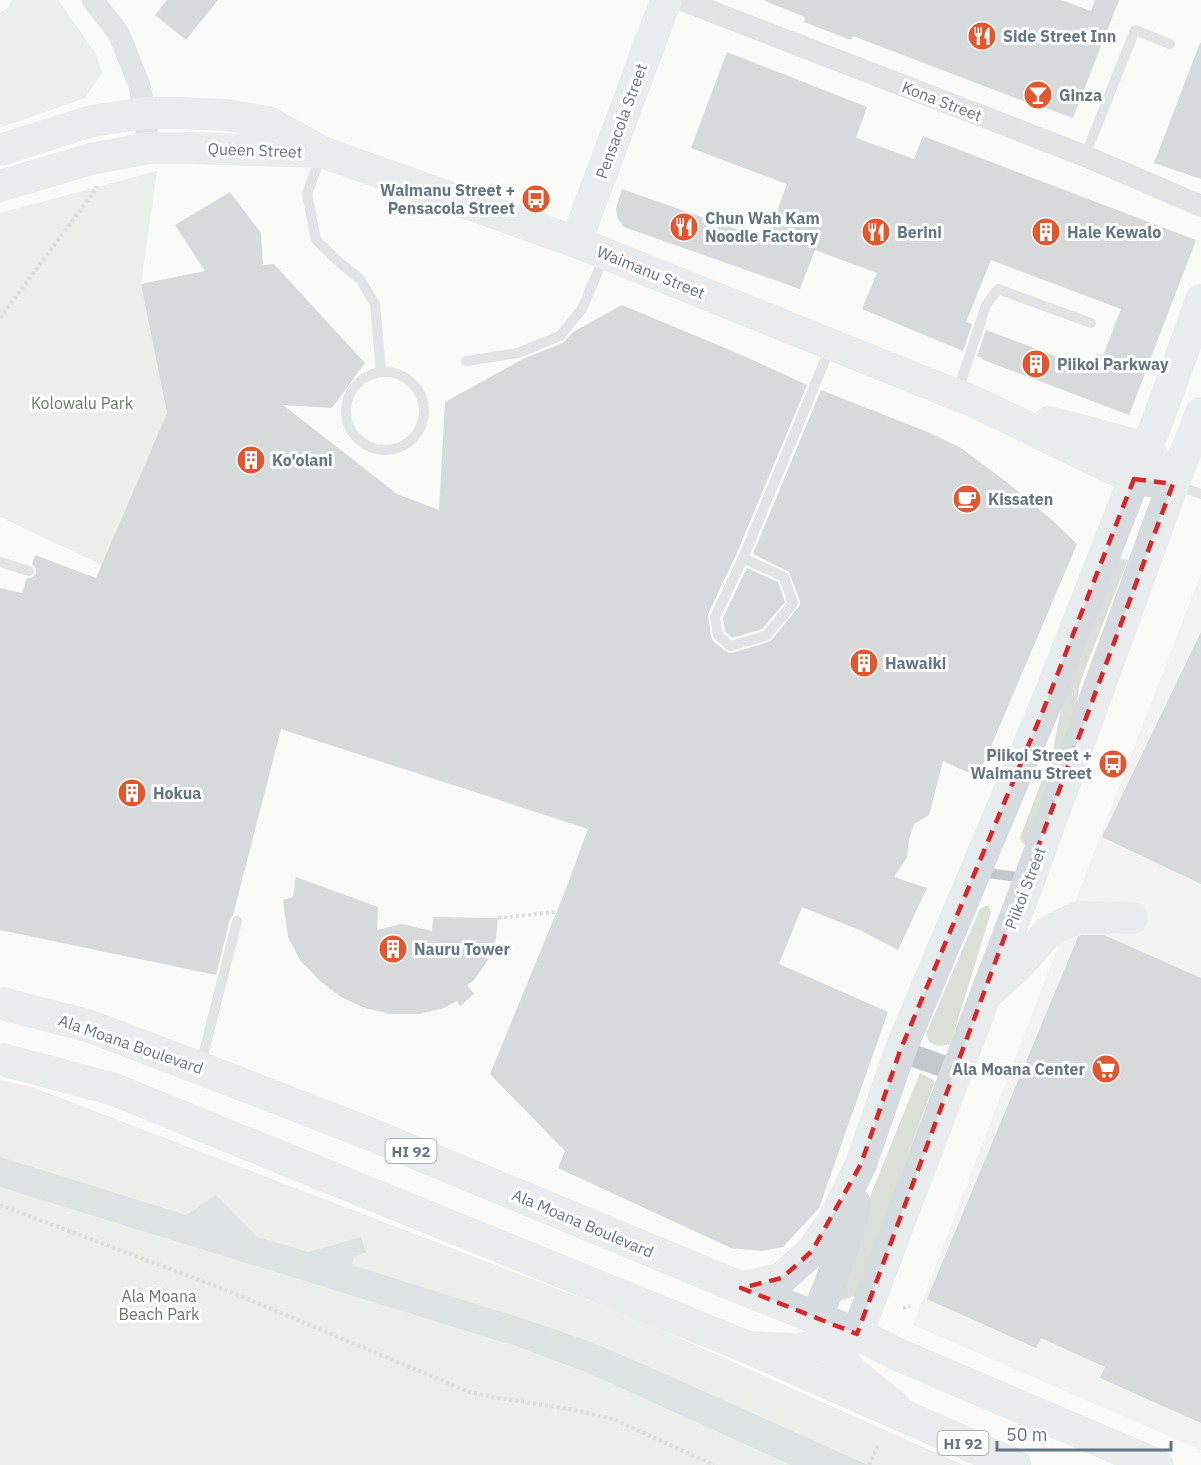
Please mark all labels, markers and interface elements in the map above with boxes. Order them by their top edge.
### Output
restaurant icon: Side Street Inn [966,20,998,52]
place label: Side Street Inn [1003,26,1116,46]
street label: Pensacola Street [591,61,651,181]
street label: Kona Street [899,77,985,125]
bar icon: Ginza [1022,79,1054,111]
place label: Ginza [1059,85,1102,105]
street label: Queen Street [207,138,303,162]
place label: Waimanu Street + Pensacola Street [380,180,515,218]
bus stop icon: Waimanu Street + Pensacola Street [520,183,552,215]
place label: Chun Wah Kam Noodle Factory [705,208,820,246]
restaurant icon: Chun Wah Kam Noodle Factory [668,211,700,243]
restaurant icon: Berini [860,216,892,248]
building icon: Hale Kewalo [1030,216,1062,248]
place label: Berini [897,222,942,242]
place label: Hale Kewalo [1067,222,1161,242]
street label: Waimanu Street [594,241,708,303]
building icon: Piikoi Parkway [1020,348,1052,380]
place label: Piikoi Parkway [1057,354,1169,374]
park label: Kolowalu Park [31,393,134,413]
building icon: Ko'olani [235,444,267,476]
place label: Ko'olani [272,450,333,470]
cafe icon: Kissaten [951,483,983,515]
place label: Kissaten [988,489,1053,509]
building icon: Hawaiki [848,647,880,679]
place label: Hawaiki [885,653,946,673]
place label: Piikoi Street + Waimanu Street [970,745,1092,783]
bus stop icon: Piikoi Street + Waimanu Street [1097,748,1129,780]
building icon: Hokua [116,777,148,809]
place label: Hokua [153,783,201,803]
street label: Piikoi Street [1000,844,1050,932]
building icon: Nauru Tower [377,933,409,965]
place label: Nauru Tower [414,939,510,959]
street label: Ala Moana Boulevard [56,1010,206,1078]
supermarket icon: Ala Moana Center [1090,1053,1122,1085]
place label: Ala Moana Center [952,1059,1086,1079]
road number: HI 92 [386,1139,436,1163]
street label: Ala Moana Boulevard [509,1184,657,1262]
park label: Ala Moana Beach Park [118,1286,200,1324]
scale bar [997,1414,1171,1452]
text: 50 m [1006,1423,1048,1446]
road number: HI 92 [938,1431,988,1455]

